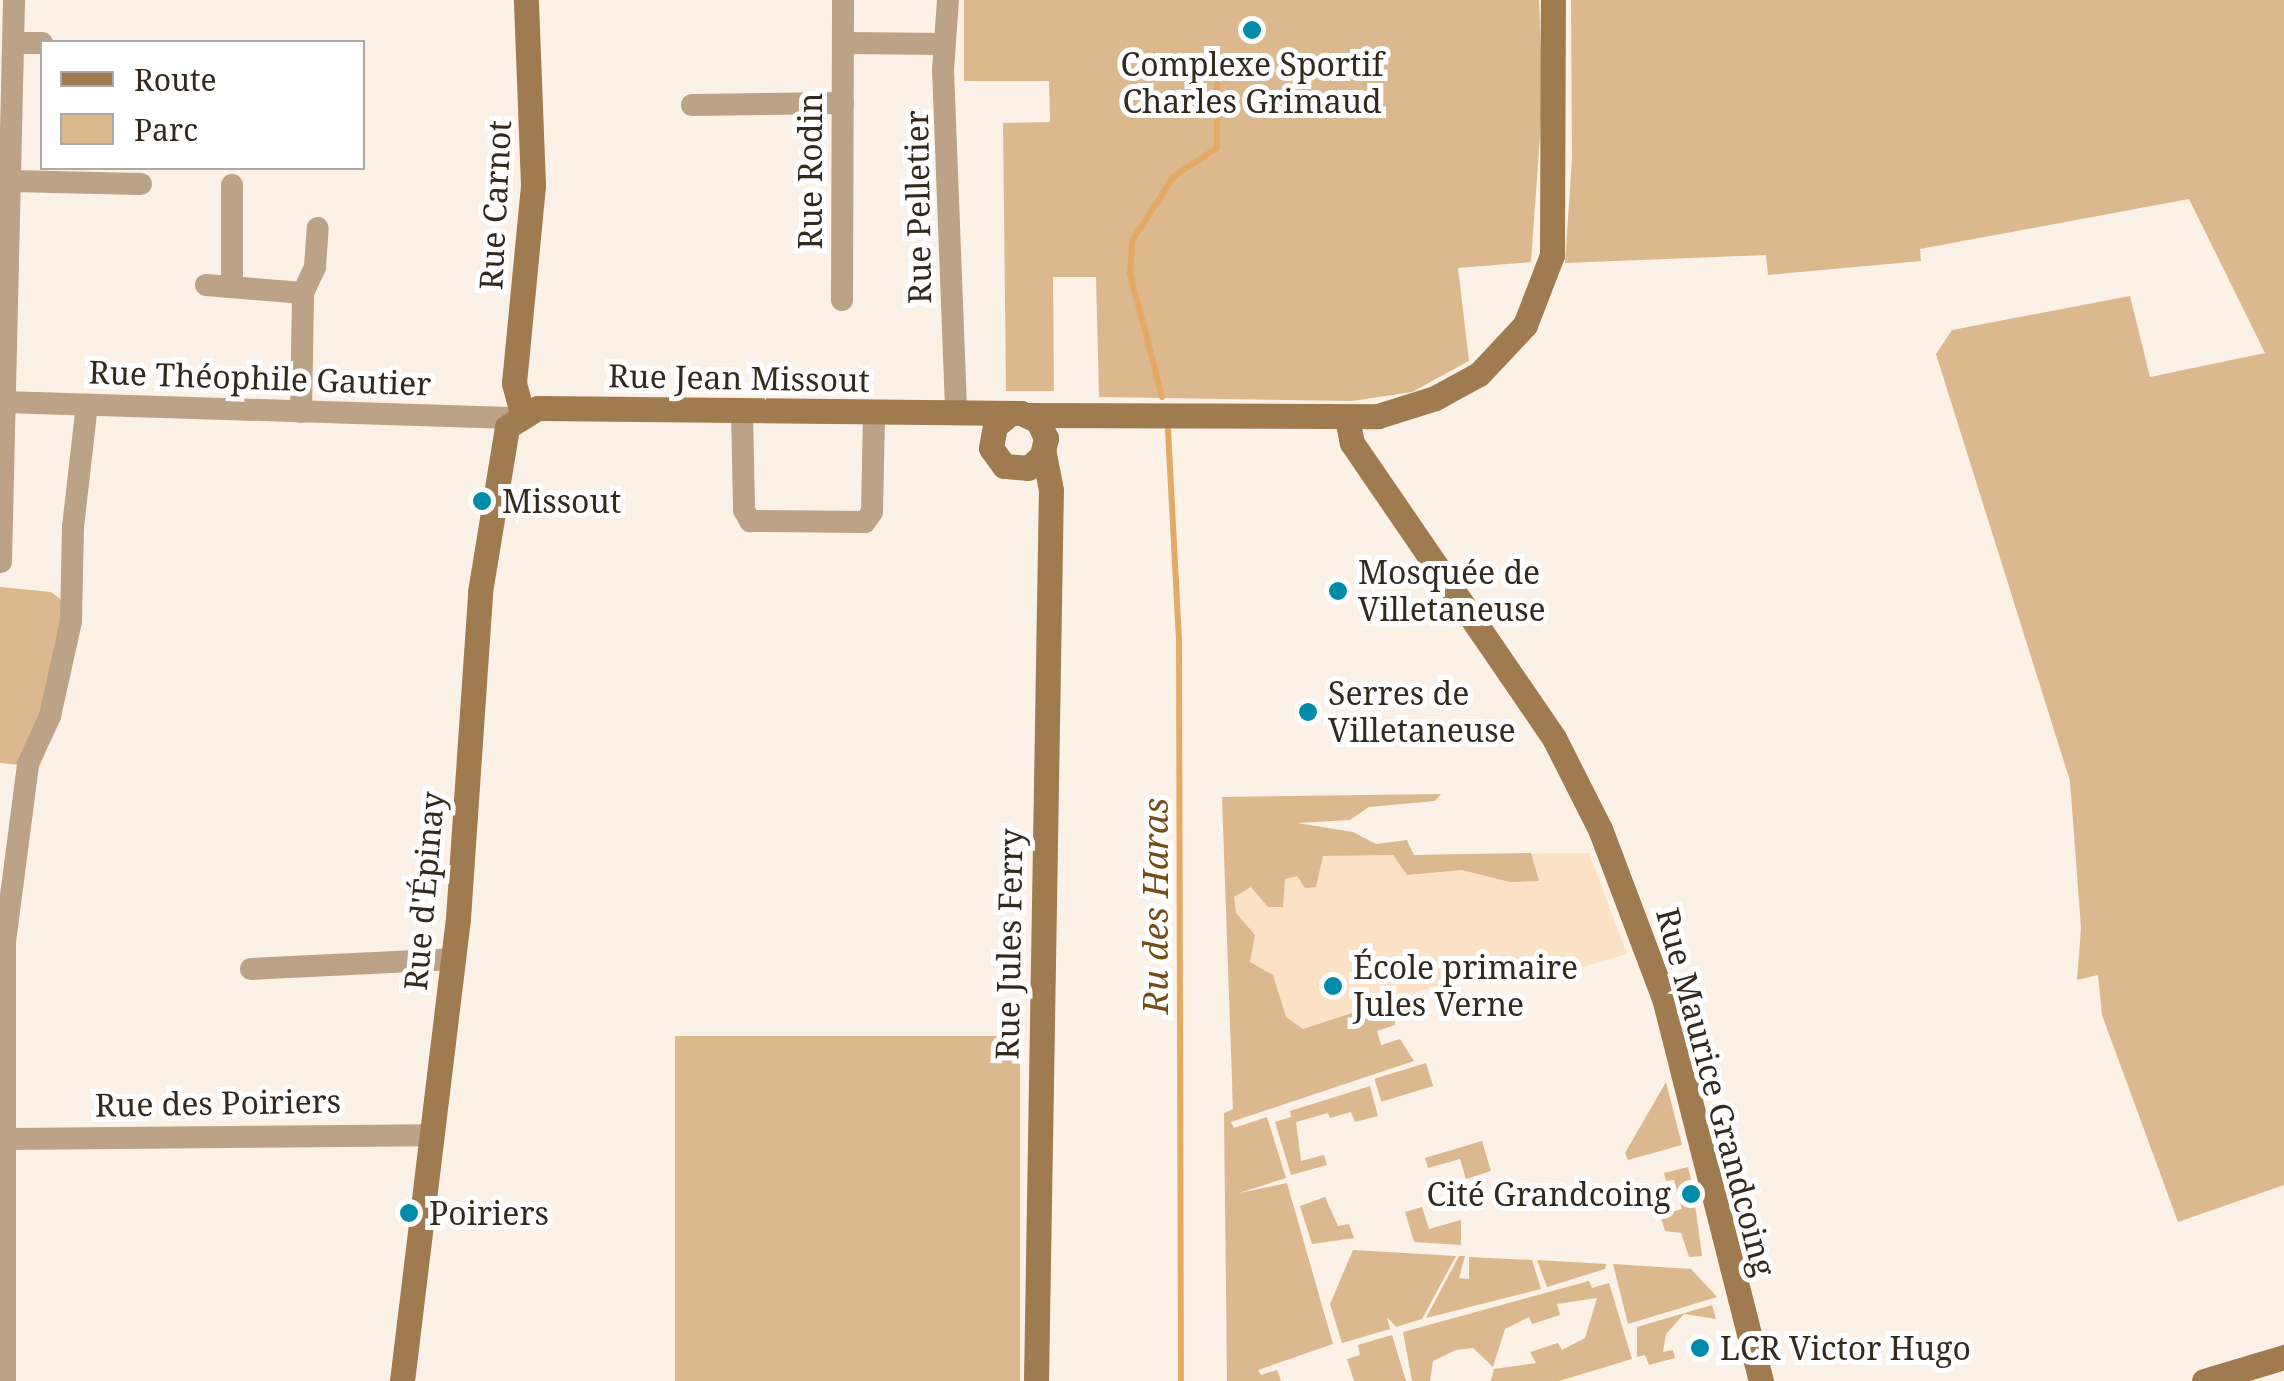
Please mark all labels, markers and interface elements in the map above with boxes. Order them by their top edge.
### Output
marker: Complexe Sportif Charles Grimaud [1241,19,1263,41]
legend [40,40,365,170]
place label: Complexe Sportif Charles Grimaud [1121,46,1383,121]
text: Route [134,59,217,100]
street label: Rue Rodin [791,93,829,249]
text: Parc [134,109,198,150]
street label: Rue Pelletier [897,110,939,304]
street label: Rue Carnot [471,119,519,291]
street label: Rue Théophile Gautier [88,353,432,403]
street label: Rue Jean Missout [608,357,870,399]
place label: Missout [502,482,621,520]
marker: Missout [471,490,493,512]
place label: Mosquée de Villetaneuse [1358,554,1546,629]
marker: Mosquée de Villetaneuse [1327,580,1349,602]
place label: Serres de Villetaneuse [1328,675,1516,750]
marker: Serres de Villetaneuse [1297,701,1319,723]
street label: Rue d'Épinay [396,790,452,992]
water label: Ru des Haras [1134,798,1176,1014]
street label: Rue Jules Ferry [988,828,1030,1060]
street label: Rue Maurice Grandcoing [1648,904,1784,1280]
place label: École primaire Jules Verne [1353,949,1578,1024]
marker: École primaire Jules Verne [1322,975,1344,997]
street label: Rue des Poiriers [95,1082,341,1124]
place label: Cité Grandcoing [1427,1175,1671,1213]
marker: Cité Grandcoing [1680,1183,1702,1205]
place label: Poiriers [429,1194,549,1232]
marker: Poiriers [398,1202,420,1224]
place label: LCR Victor Hugo [1720,1329,1971,1367]
marker: LCR Victor Hugo [1689,1337,1711,1359]

